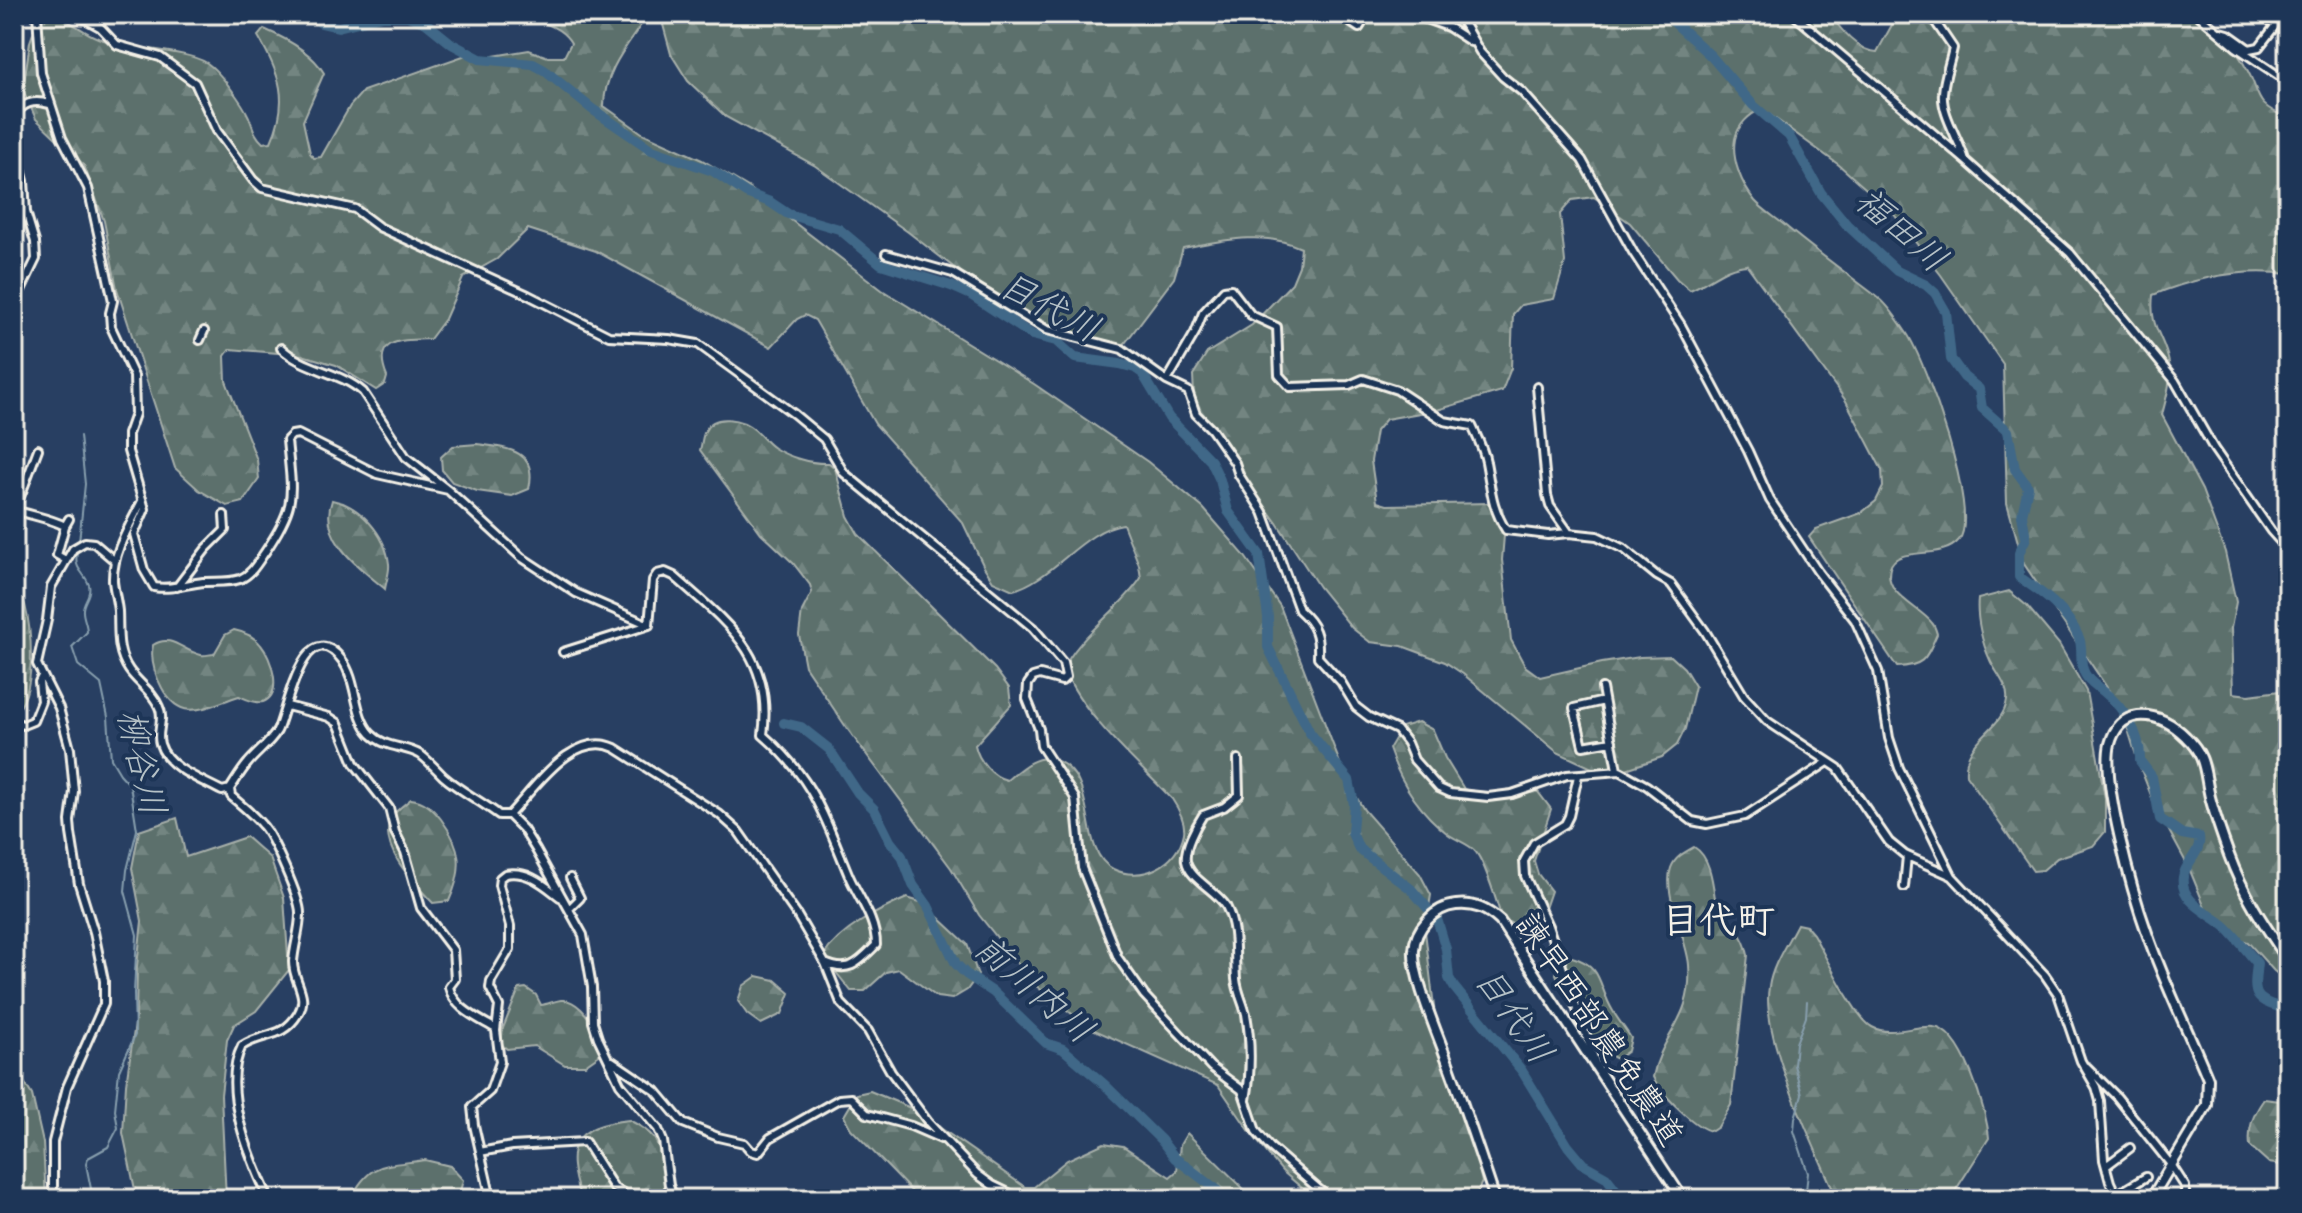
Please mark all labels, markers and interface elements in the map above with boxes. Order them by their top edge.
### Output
water label: 福田川 [1841,177,1957,288]
water label: 目代川 [988,261,1108,359]
water label: 柳谷川 [101,704,177,822]
district label: 目代町 [1661,896,1775,952]
street label: 諫早西部農免農道 [1500,905,1693,1158]
water label: 前川内川 [960,924,1104,1059]
water label: 目代川 [1459,958,1564,1077]

